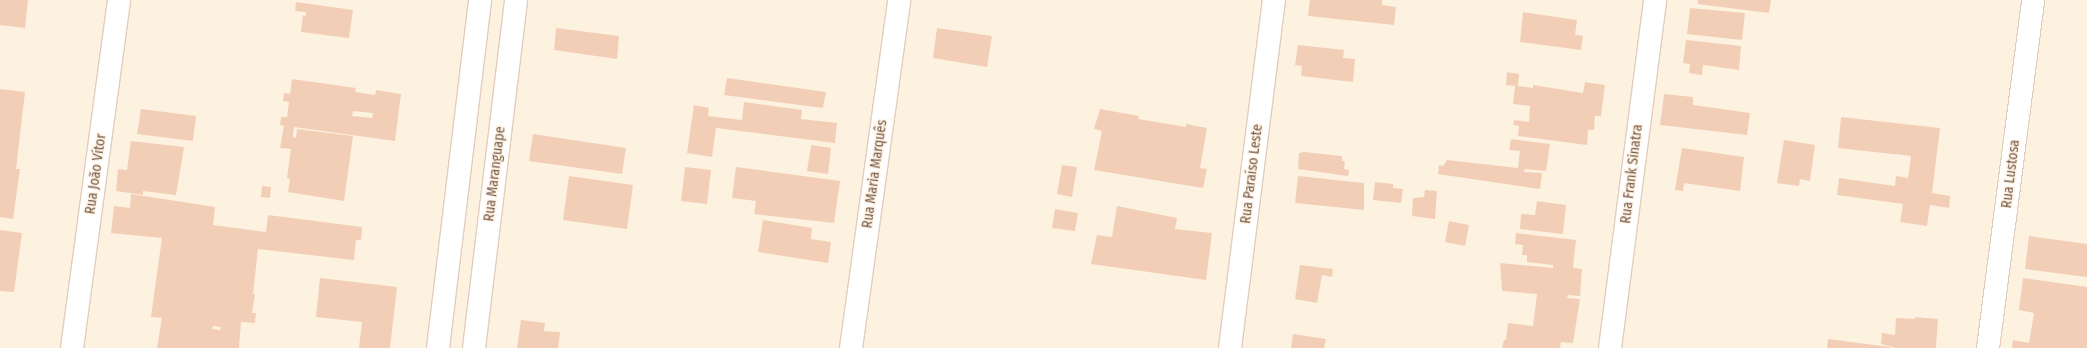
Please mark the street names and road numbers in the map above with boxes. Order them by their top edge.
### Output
street label: Rua Maria Marquês [859,119,891,229]
street label: Rua Paraíso Leste [1238,123,1266,225]
street label: Rua Frank Sinatra [1618,123,1646,225]
street label: Rua Maranguape [481,126,509,222]
street label: Rua João Vítor [82,133,110,215]
street label: Rua Lustosa [1998,139,2024,209]

